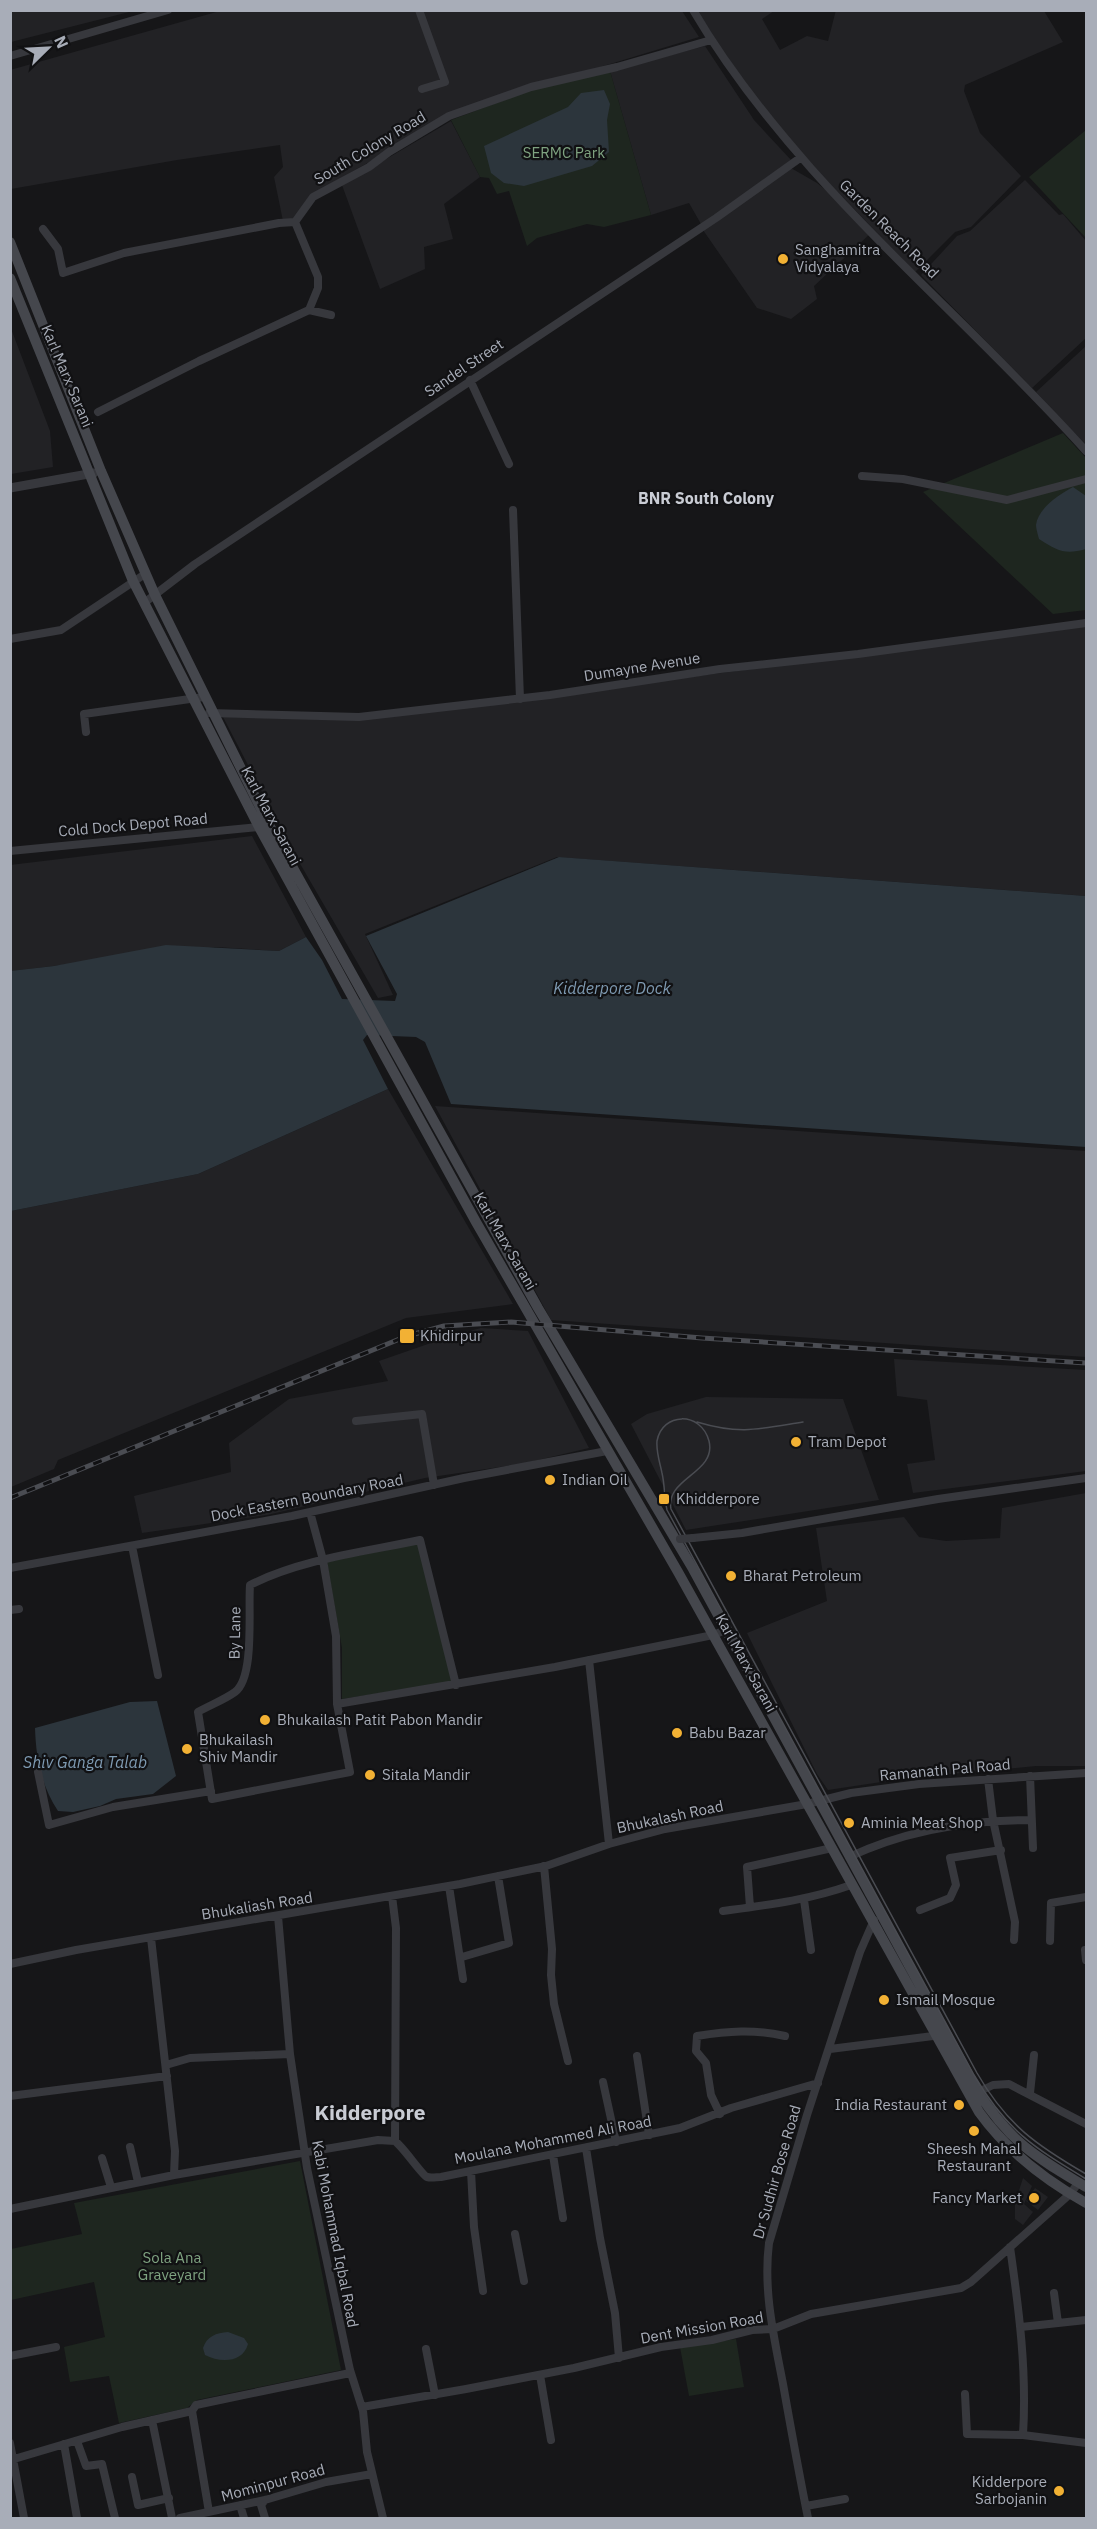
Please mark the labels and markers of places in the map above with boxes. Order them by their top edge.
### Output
place label: Sanghamitra Vidyalaya [795,240,880,276]
marker: Sanghamitra Vidyalaya [776,252,790,266]
place label: Khidirpur [420,1326,483,1345]
marker: Khidirpur [398,1327,416,1345]
place label: Tram Depot [808,1432,887,1451]
marker: Tram Depot [789,1435,803,1449]
place label: Indian Oil [562,1470,628,1489]
marker: Indian Oil [543,1473,557,1487]
place label: Khidderpore [676,1489,760,1508]
marker: Khidderpore [657,1492,671,1506]
place label: Bharat Petroleum [743,1566,862,1585]
marker: Bharat Petroleum [724,1569,738,1583]
place label: Bhukailash Patit Pabon Mandir [277,1710,483,1729]
marker: Bhukailash Patit Pabon Mandir [258,1713,272,1727]
place label: Babu Bazar [689,1723,766,1742]
marker: Babu Bazar [670,1726,684,1740]
place label: Bhukailash Shiv Mandir [199,1730,278,1766]
marker: Bhukailash Shiv Mandir [180,1742,194,1756]
place label: Sitala Mandir [382,1765,471,1784]
marker: Sitala Mandir [363,1768,377,1782]
place label: Aminia Meat Shop [861,1813,983,1832]
marker: Aminia Meat Shop [842,1816,856,1830]
place label: Ismail Mosque [896,1990,995,2009]
marker: Ismail Mosque [877,1993,891,2007]
place label: India Restaurant [835,2095,947,2114]
marker: India Restaurant [952,2098,966,2112]
marker: Sheesh Mahal Restaurant [967,2124,981,2138]
place label: Sheesh Mahal Restaurant [927,2139,1021,2175]
place label: Fancy Market [932,2188,1022,2207]
marker: Fancy Market [1027,2191,1041,2205]
place label: Kidderpore Sarbojanin [972,2472,1047,2508]
marker: Kidderpore Sarbojanin [1052,2484,1066,2498]

